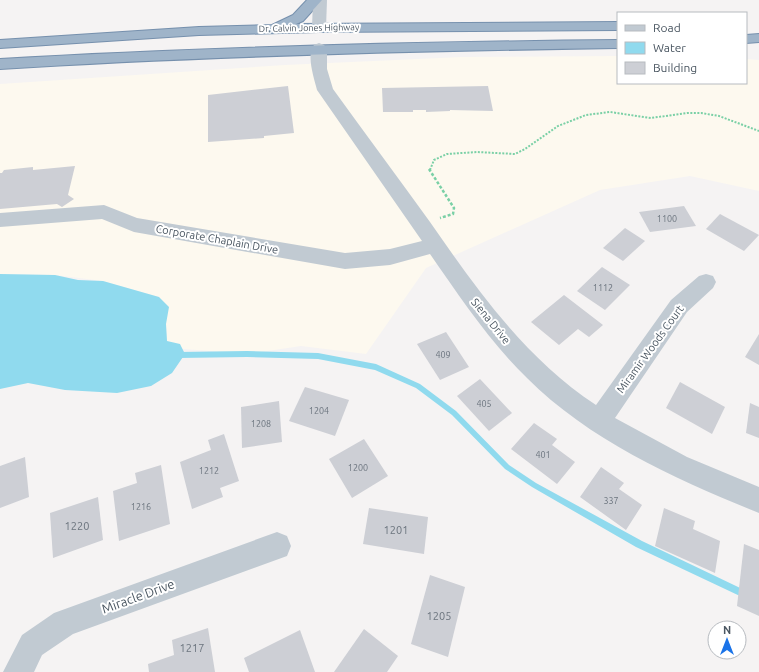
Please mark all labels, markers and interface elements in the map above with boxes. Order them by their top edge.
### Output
legend [617,12,747,84]
text: Road [653,21,681,34]
street label: Dr. Calvin Jones Highway [259,22,360,34]
text: Water [653,41,686,54]
text: Building [653,61,697,74]
house number: 1100 [657,214,677,224]
street label: Corporate Chaplain Drive [155,222,279,256]
house number: 1112 [593,283,613,293]
street label: Siena Drive [469,296,513,346]
street label: Miramir Woods Court [614,302,686,395]
house number: 409 [435,350,451,360]
house number: 405 [476,399,492,409]
house number: 1204 [309,406,329,416]
house number: 1208 [251,419,271,429]
house number: 401 [535,450,551,460]
house number: 1200 [348,463,368,473]
house number: 1212 [199,466,219,476]
house number: 337 [603,496,619,506]
house number: 1216 [131,502,151,512]
house number: 1220 [65,520,89,532]
house number: 1201 [384,524,408,536]
street label: Miracle Drive [100,576,176,616]
house number: 1205 [427,610,451,622]
north arrow [707,620,747,660]
text: N [723,624,731,636]
house number: 1217 [180,642,204,654]

